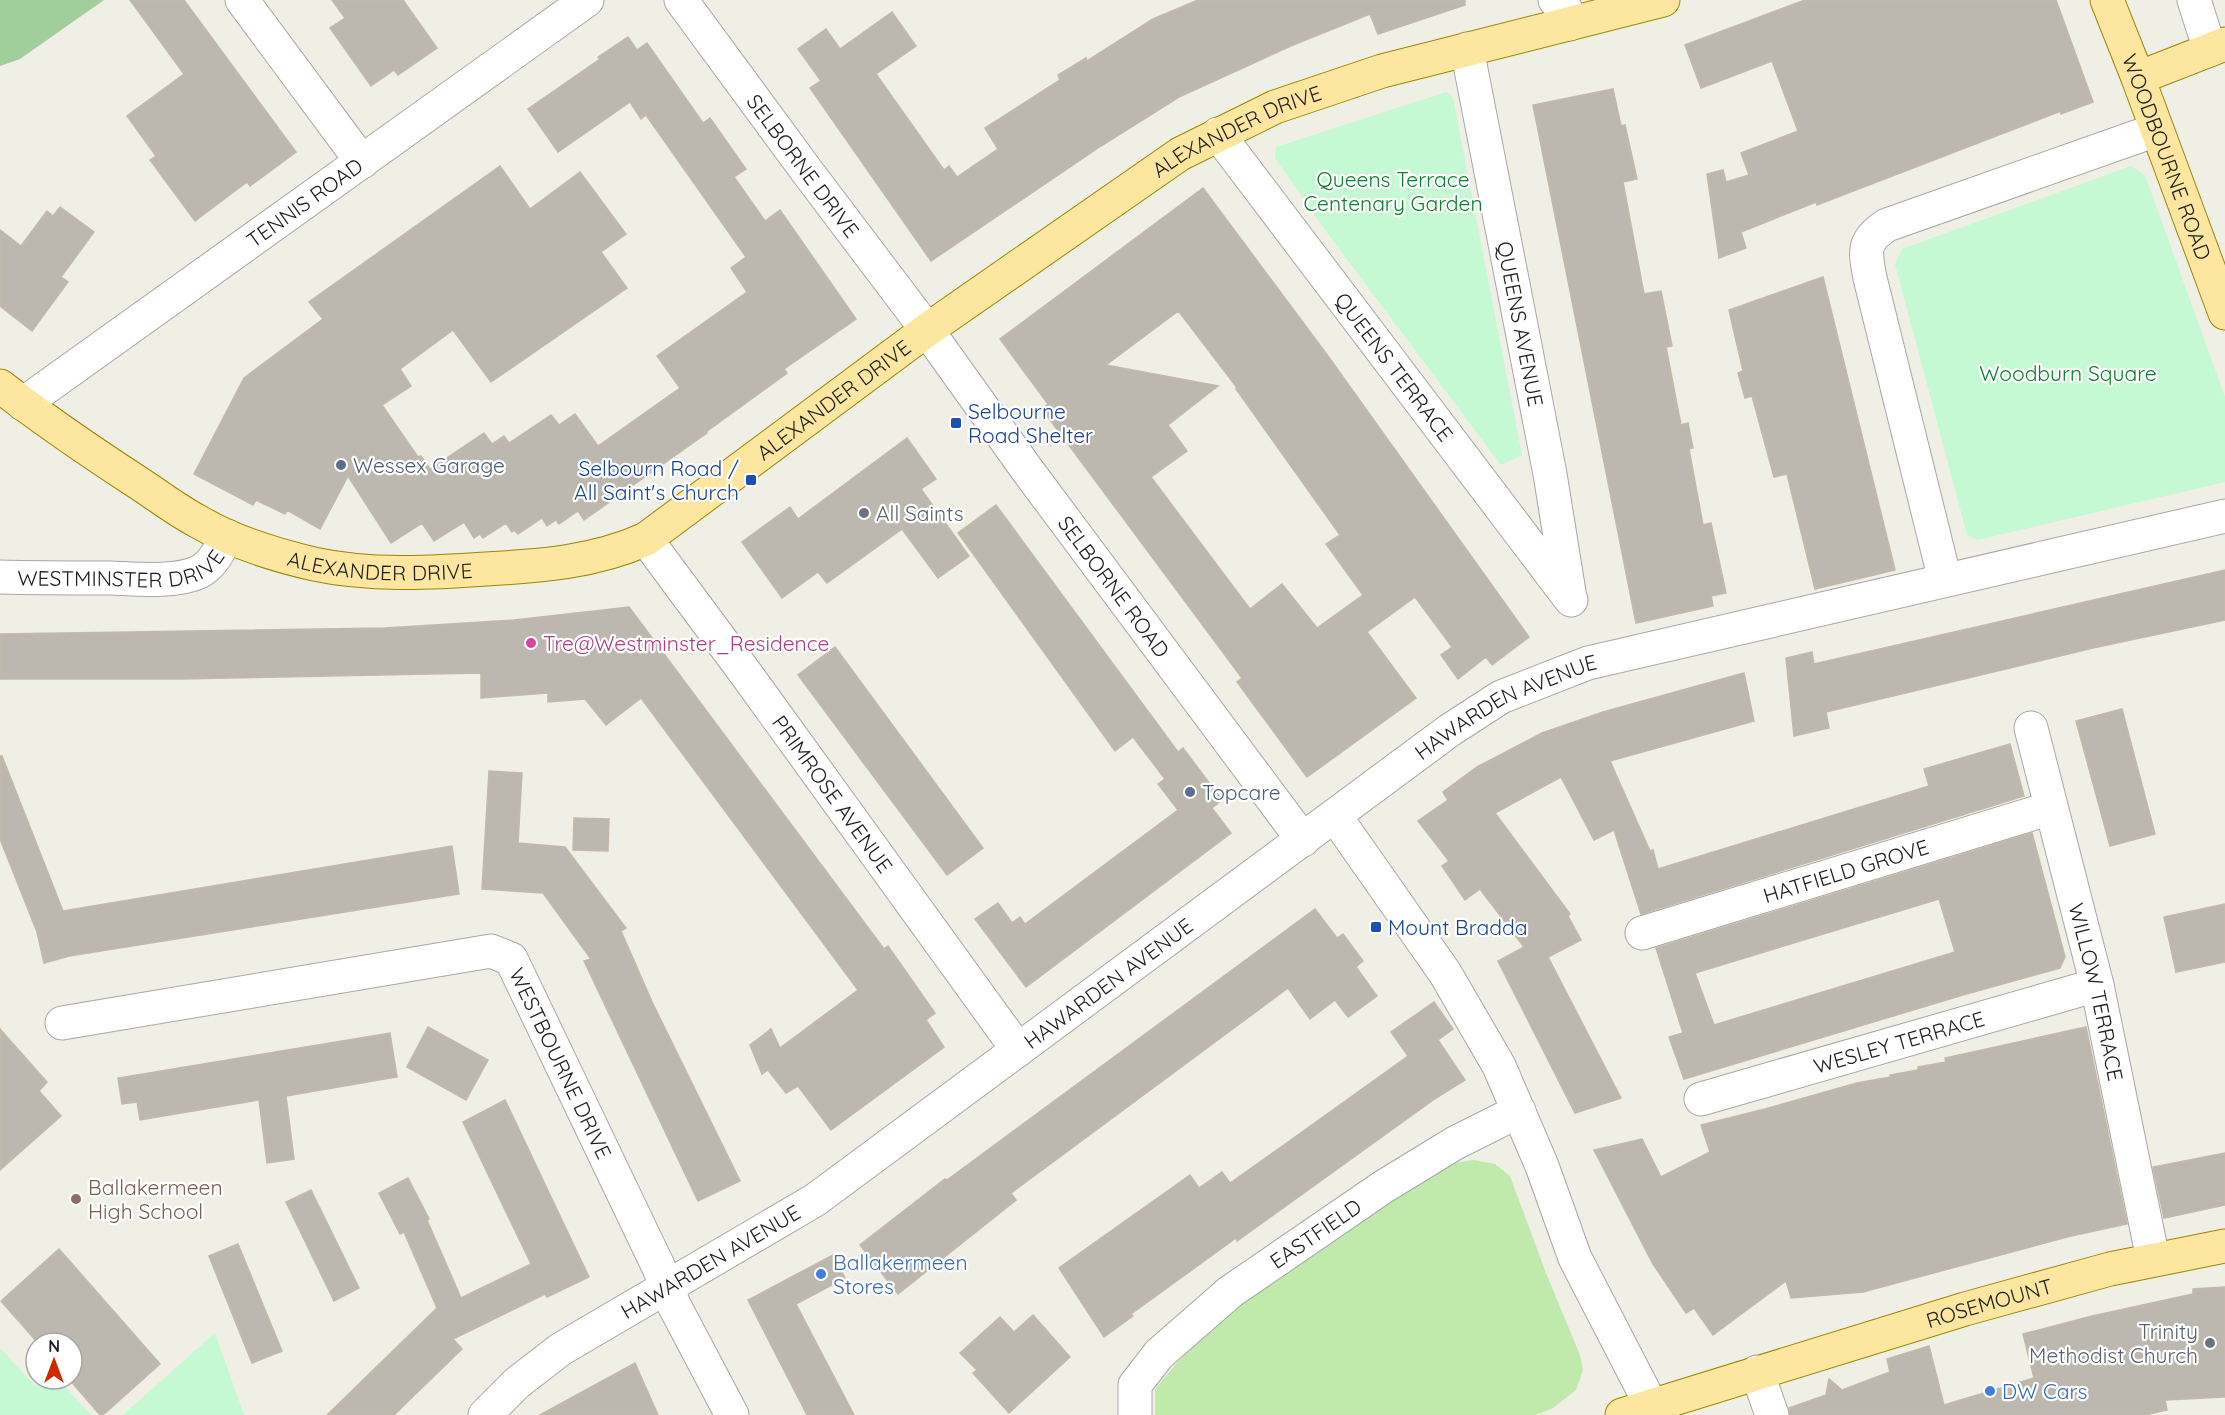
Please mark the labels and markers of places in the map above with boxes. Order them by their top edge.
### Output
place label: Selbourne Road Shelter [968,398,1093,448]
marker: Selbourne Road Shelter [949,416,963,430]
place label: Wessex Garage [353,452,505,478]
place label: Selbourn Road / All Saint's Church [574,455,739,505]
marker: Wessex Garage [334,458,348,472]
marker: Selbourn Road / All Saint's Church [744,473,758,487]
place label: All Saints [876,500,964,526]
marker: All Saints [857,506,871,520]
place label: Tre@Westminster_Residence [543,630,829,656]
marker: Tre@Westminster_Residence [524,636,538,650]
place label: Topcare [1202,779,1281,805]
marker: Topcare [1183,785,1197,799]
place label: Mount Bradda [1388,914,1527,940]
marker: Mount Bradda [1369,920,1383,934]
place label: Ballakermeen High School [88,1174,223,1224]
marker: Ballakermeen High School [69,1192,83,1206]
place label: Ballakermeen Stores [833,1249,968,1299]
marker: Ballakermeen Stores [814,1267,828,1281]
place label: Trinity Methodist Church [2029,1318,2198,1368]
marker: Trinity Methodist Church [2203,1336,2217,1350]
place label: DW Cars [2002,1378,2087,1404]
marker: DW Cars [1983,1384,1997,1398]

